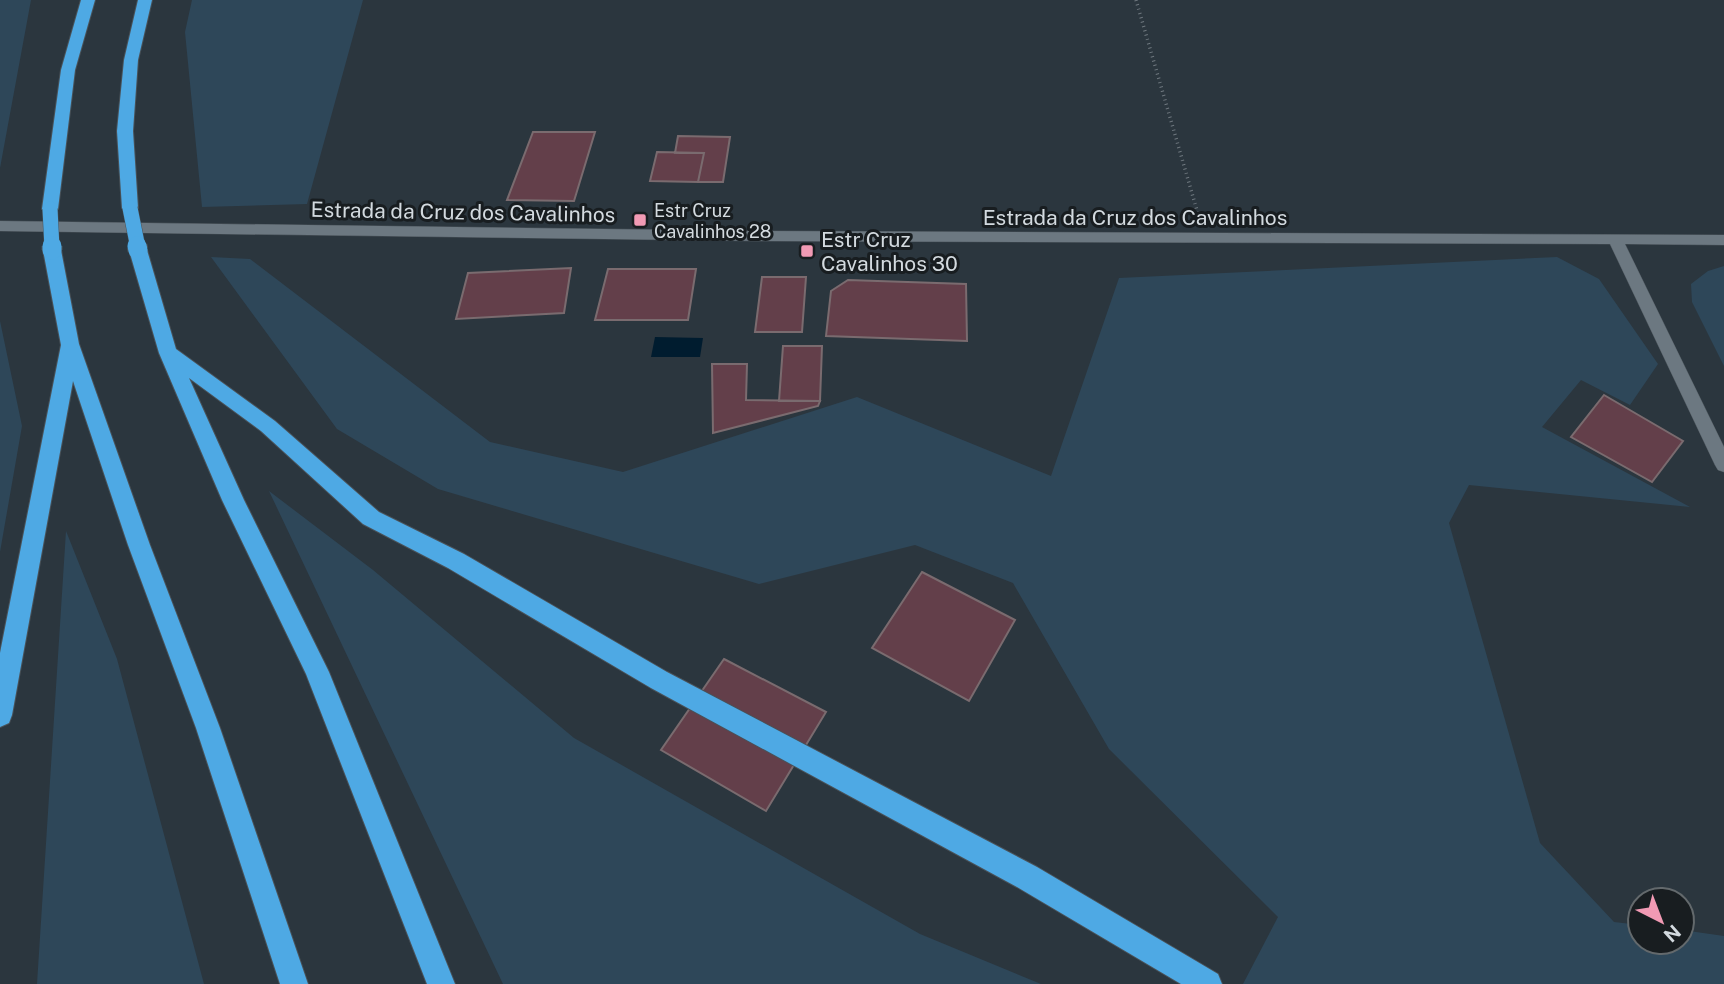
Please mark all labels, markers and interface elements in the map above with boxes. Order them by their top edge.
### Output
street label: Estrada da Cruz dos Cavalinhos [311,197,615,227]
place label: Estr Cruz Cavalinhos 28 [654,200,771,242]
street label: Estrada da Cruz dos Cavalinhos [983,205,1287,230]
marker: Estr Cruz Cavalinhos 28 [632,212,648,228]
place label: Estr Cruz Cavalinhos 30 [821,227,958,276]
marker: Estr Cruz Cavalinhos 30 [799,243,815,259]
north arrow [1626,886,1696,956]
text: N [1659,920,1685,947]

